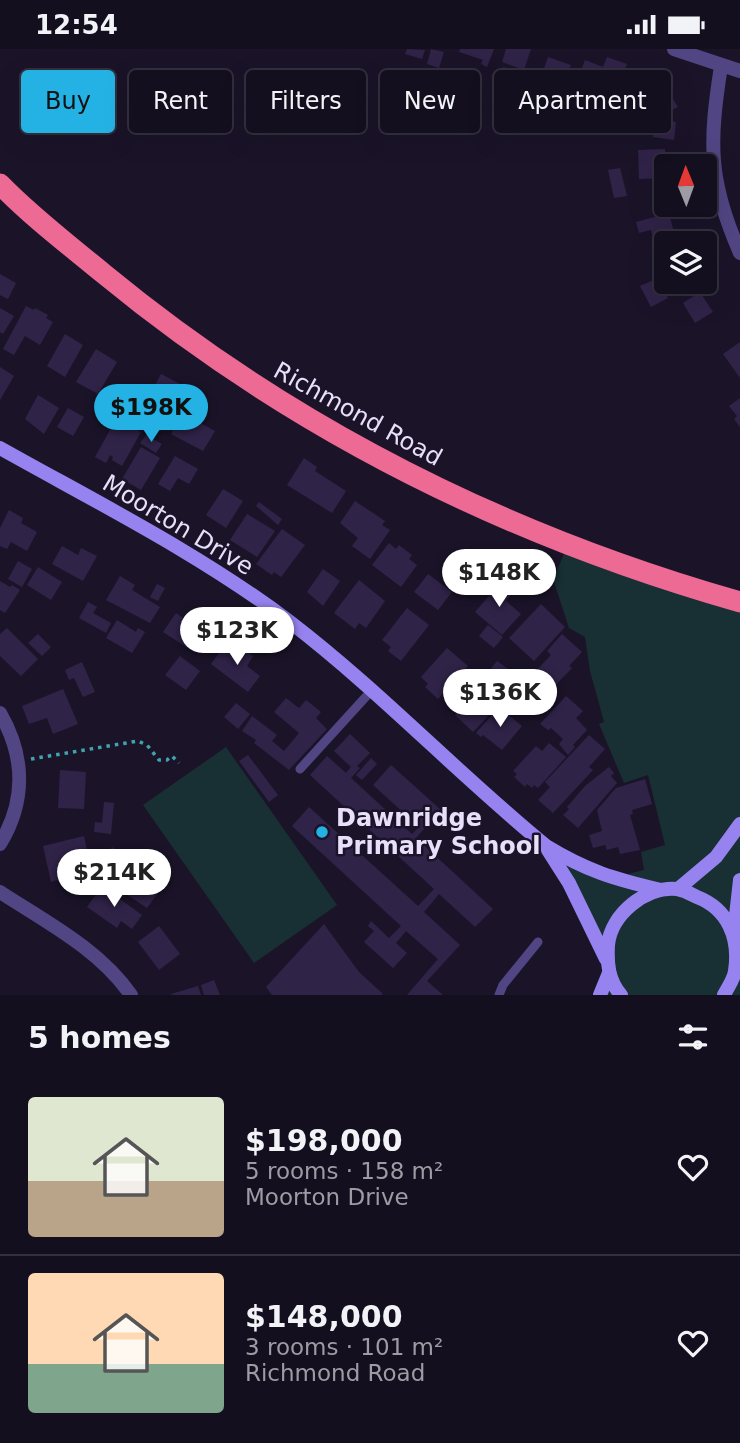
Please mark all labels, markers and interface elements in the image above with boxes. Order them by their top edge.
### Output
text: 12:54 [35,10,118,40]
chip: Buy [21,70,115,133]
chip: Rent [129,70,232,133]
chip: Filters [246,70,366,133]
chip: New [380,70,480,133]
chip: Apartment [494,70,671,133]
north arrow [654,154,718,217]
map controls [654,154,717,294]
button: layers [654,231,717,294]
street label: Richmond Road [269,356,447,472]
pin: $198K [102,385,200,444]
text: $198K [110,394,192,420]
street label: Moorton Drive [98,469,258,581]
pin: $148K [450,549,548,609]
text: $148K [458,559,540,585]
pin: $123K [188,607,286,667]
text: $123K [196,617,278,643]
pin: $136K [451,669,549,729]
text: $136K [459,679,541,705]
place label: Dawnridge Primary School [336,804,541,860]
marker: Dawnridge Primary School [314,824,330,840]
pin: $214K [65,849,163,909]
text: $214K [73,859,155,885]
icon: filters [674,1018,712,1056]
text: 5 homes [28,1020,171,1055]
text: $198,000 [245,1123,403,1158]
icon: home [84,1125,168,1209]
icon: heart [674,1148,712,1186]
text: 5 rooms · 158 m² [245,1158,443,1184]
text: Moorton Drive [245,1184,409,1210]
text: $148,000 [245,1299,403,1334]
icon: home [84,1301,168,1385]
icon: heart [674,1324,712,1362]
text: 3 rooms · 101 m² [245,1334,443,1360]
text: Richmond Road [245,1360,425,1386]

